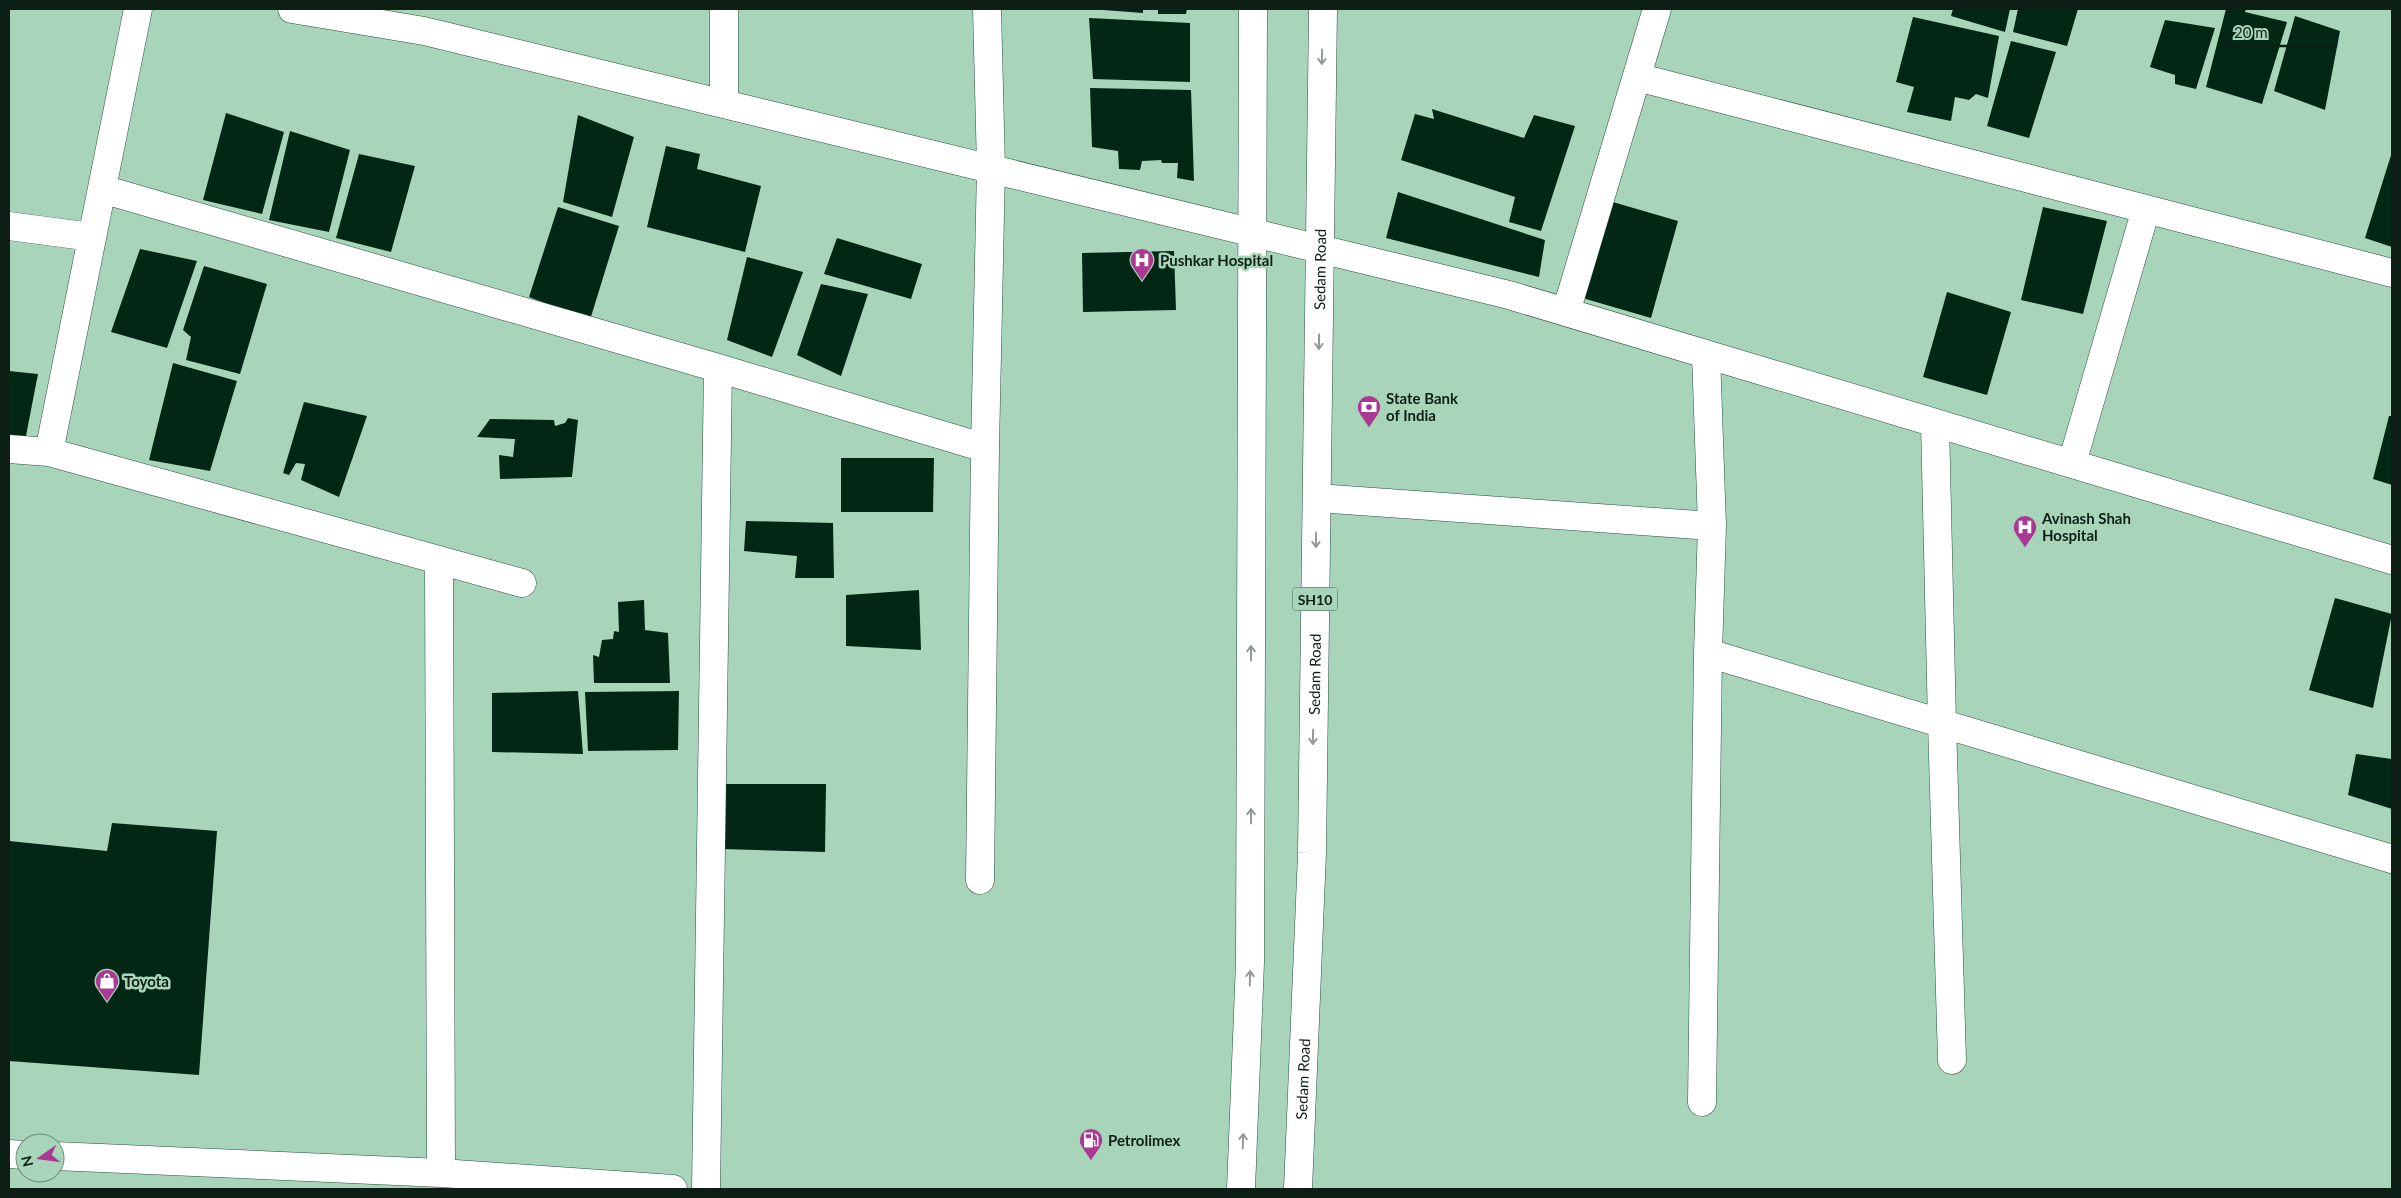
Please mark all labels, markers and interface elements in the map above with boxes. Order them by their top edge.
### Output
scale bar [2226,15,2336,47]
text: 20 m [2234,23,2268,41]
one-way arrow [1317,49,1327,65]
street label: Sedam Road [1310,229,1329,310]
hospital icon: Pushkar Hospital [1129,247,1155,281]
place label: Pushkar Hospital [1160,251,1273,269]
one-way arrow [1314,334,1324,350]
place label: State Bank of India [1386,389,1459,424]
bank icon: State Bank of India [1356,394,1382,428]
place label: Avinash Shah Hospital [2041,509,2131,544]
hospital icon: Avinash Shah Hospital [2012,514,2038,548]
one-way arrow [1311,532,1321,548]
road number: SH10 [1292,588,1338,610]
street label: Sedam Road [1305,633,1324,715]
one-way arrow [1246,645,1256,662]
one-way arrow [1309,729,1318,745]
one-way arrow [1246,808,1256,824]
shop icon: Toyota [94,968,120,1002]
one-way arrow [1245,970,1254,986]
place label: Toyota [124,972,169,990]
street label: Sedam Road [1292,1038,1313,1120]
fuel station icon: Petrolimex [1078,1127,1104,1161]
place label: Petrolimex [1108,1131,1180,1149]
north arrow [15,1133,65,1183]
one-way arrow [1239,1133,1248,1149]
text: N [17,1154,36,1169]

